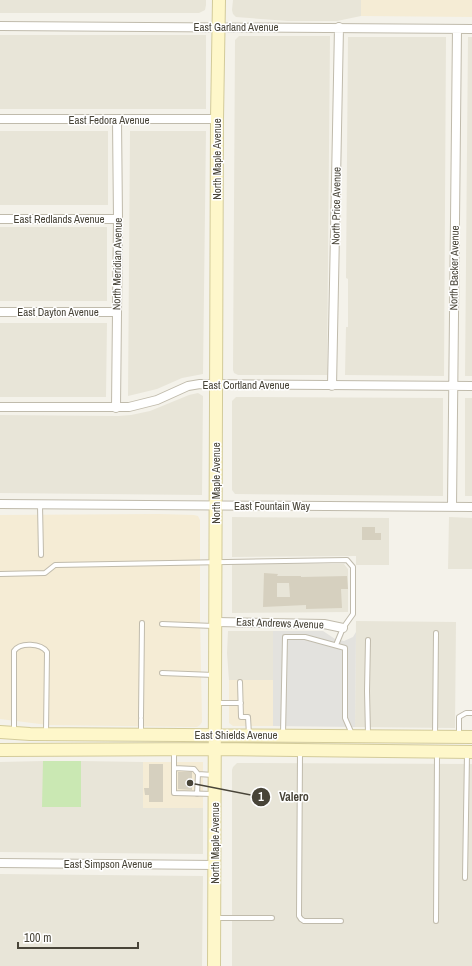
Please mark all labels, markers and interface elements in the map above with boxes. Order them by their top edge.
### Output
street label: East Garland Avenue [193,20,279,34]
street label: East Fedora Avenue [68,113,150,127]
street label: North Maple Avenue [210,118,224,200]
street label: North Price Avenue [328,167,344,245]
street label: East Redlands Avenue [13,212,105,226]
street label: North Meridian Avenue [109,218,125,310]
street label: North Backer Avenue [446,225,462,311]
street label: East Dayton Avenue [17,305,99,319]
street label: East Cortland Avenue [202,378,290,392]
street label: North Maple Avenue [209,442,223,524]
street label: East Fountain Way [234,499,310,513]
street label: East Andrews Avenue [236,614,324,632]
street label: East Shields Avenue [194,728,278,742]
callout: Valero [251,785,317,809]
text: 1 [258,789,264,805]
text: Valero [279,789,309,805]
street label: North Maple Avenue [208,802,222,884]
street label: East Simpson Avenue [64,857,152,871]
scale bar [18,924,138,950]
text: 100 m [24,930,51,946]

